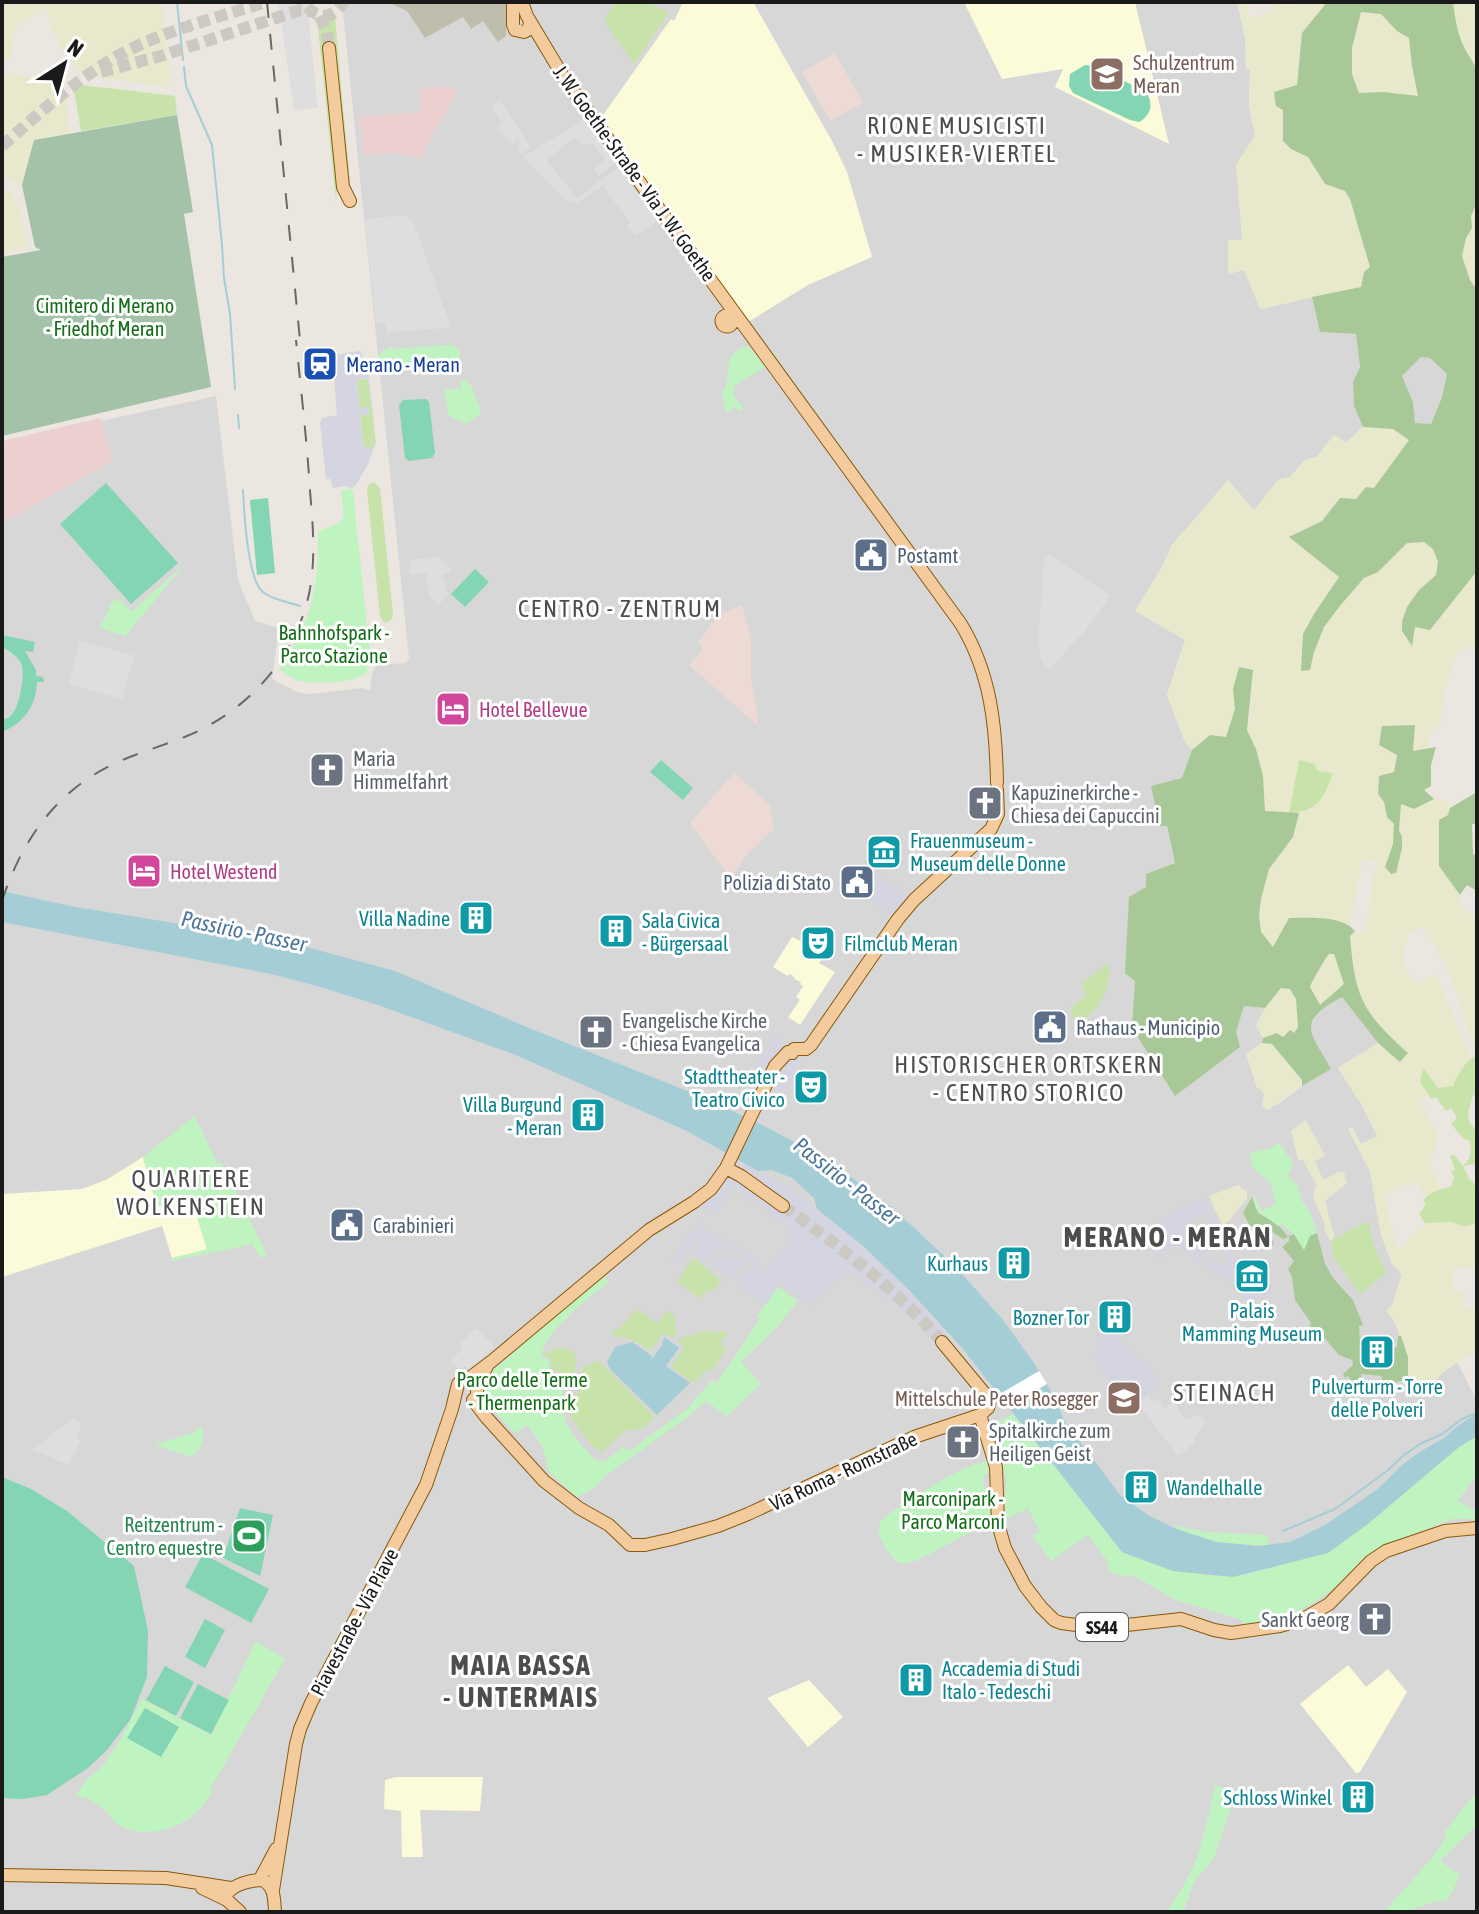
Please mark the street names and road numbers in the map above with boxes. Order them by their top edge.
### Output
street label: J. W. Goethe-Straße - Via J. W. Goethe [549,61,721,285]
street label: Via Roma - Romstraße [766,1427,920,1515]
street label: Piavestraße - Via Piave [305,1544,403,1700]
road number: SS44 [1076,1613,1128,1641]

